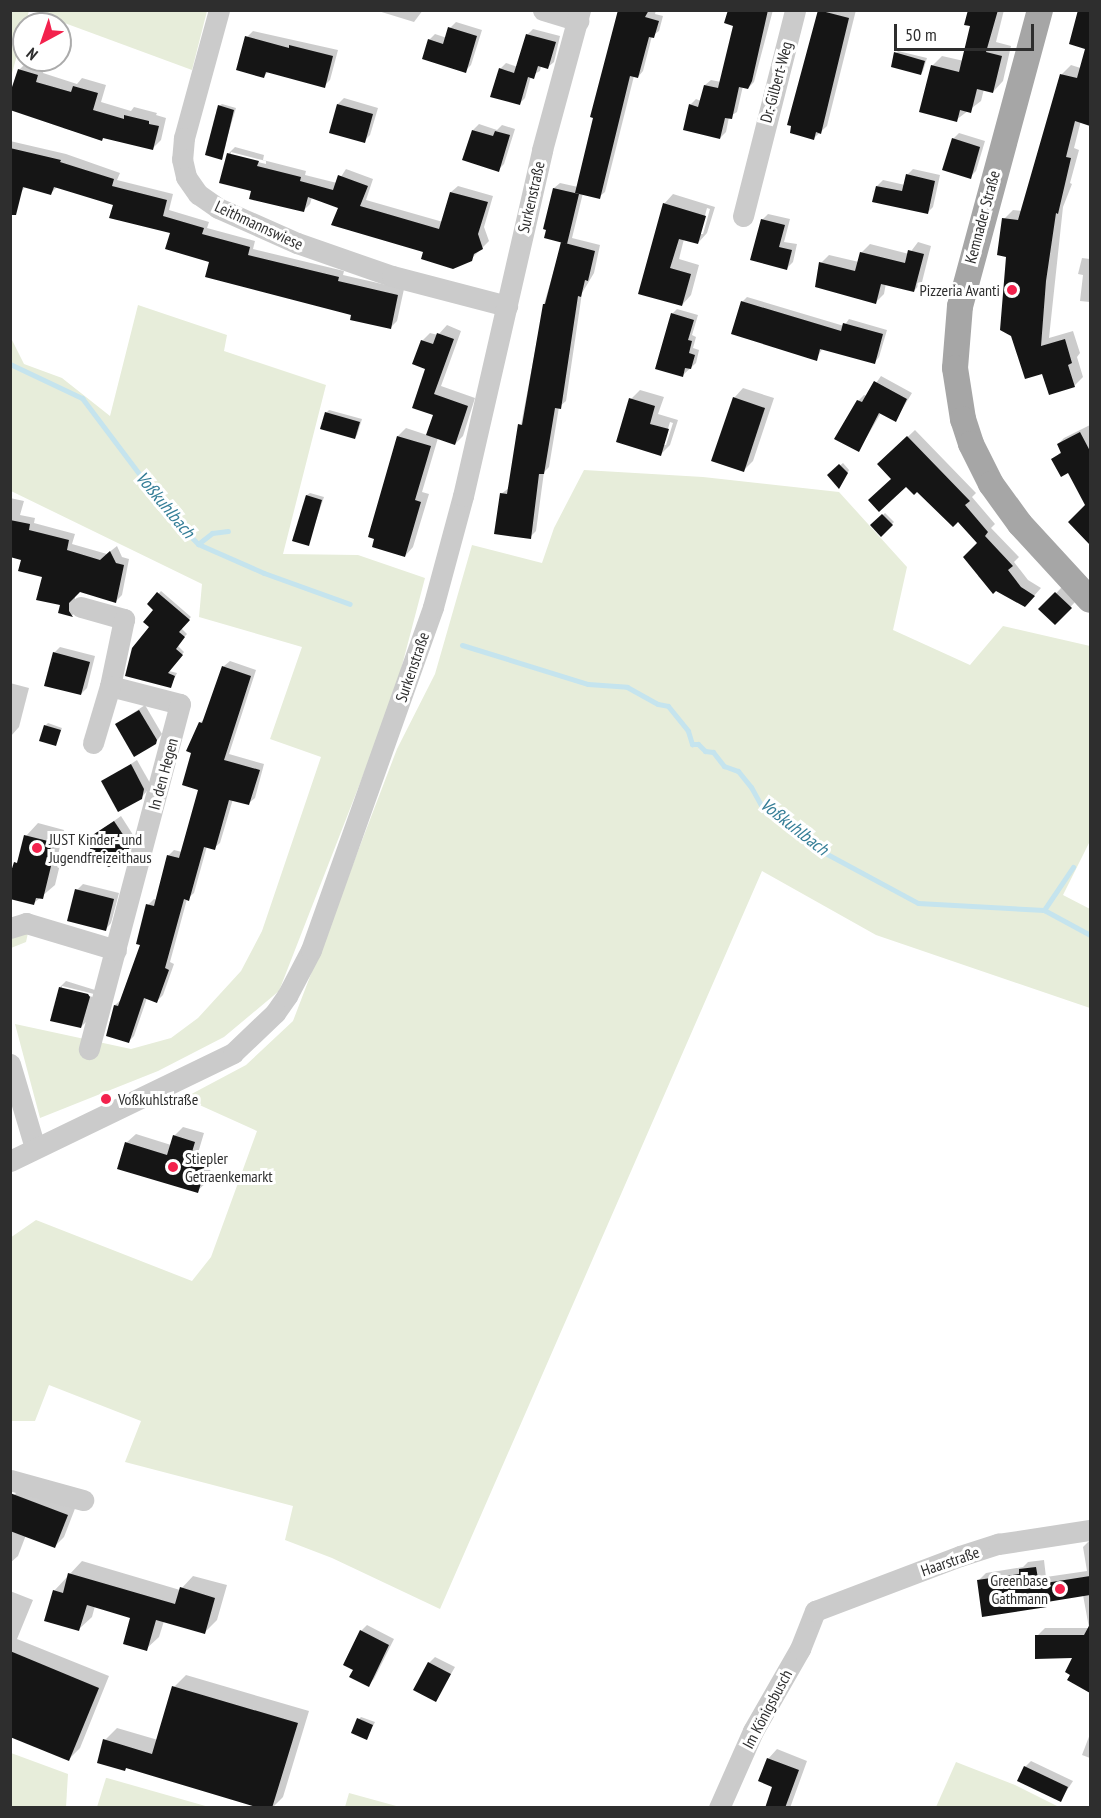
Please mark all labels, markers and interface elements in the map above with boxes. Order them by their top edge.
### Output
north arrow [12,12,72,72]
scale bar [897,12,1036,50]
text: 50 m [905,23,937,46]
street label: Dr.-Gilbert-Weg [756,39,796,125]
text: N [22,44,41,65]
street label: Surkenstraße [513,159,549,235]
street label: Kemnader Straße [960,168,1004,266]
street label: Leithmannswiese [212,196,306,254]
place label: Pizzeria Avanti [919,280,1000,300]
marker: Pizzeria Avanti [1005,283,1019,297]
water label: Voßkuhlbach [131,467,199,543]
street label: Surkenstraße [391,629,433,705]
street label: In den Hegen [144,736,182,812]
water label: Voßkuhlbach [756,794,832,860]
place label: JUST Kinder- und Jugendfreizeithaus [49,829,152,867]
marker: JUST Kinder- und Jugendfreizeithaus [30,841,44,855]
place label: Voßkuhlstraße [118,1089,198,1109]
marker: Voßkuhlstraße [99,1092,113,1106]
place label: Stiepler Getraenkemarkt [185,1148,273,1186]
marker: Stiepler Getraenkemarkt [166,1160,180,1174]
street label: Haarstraße [918,1542,982,1580]
place label: Greenbase Gathmann [990,1570,1048,1608]
marker: Greenbase Gathmann [1053,1582,1067,1596]
street label: Im Königsbusch [738,1666,796,1752]

